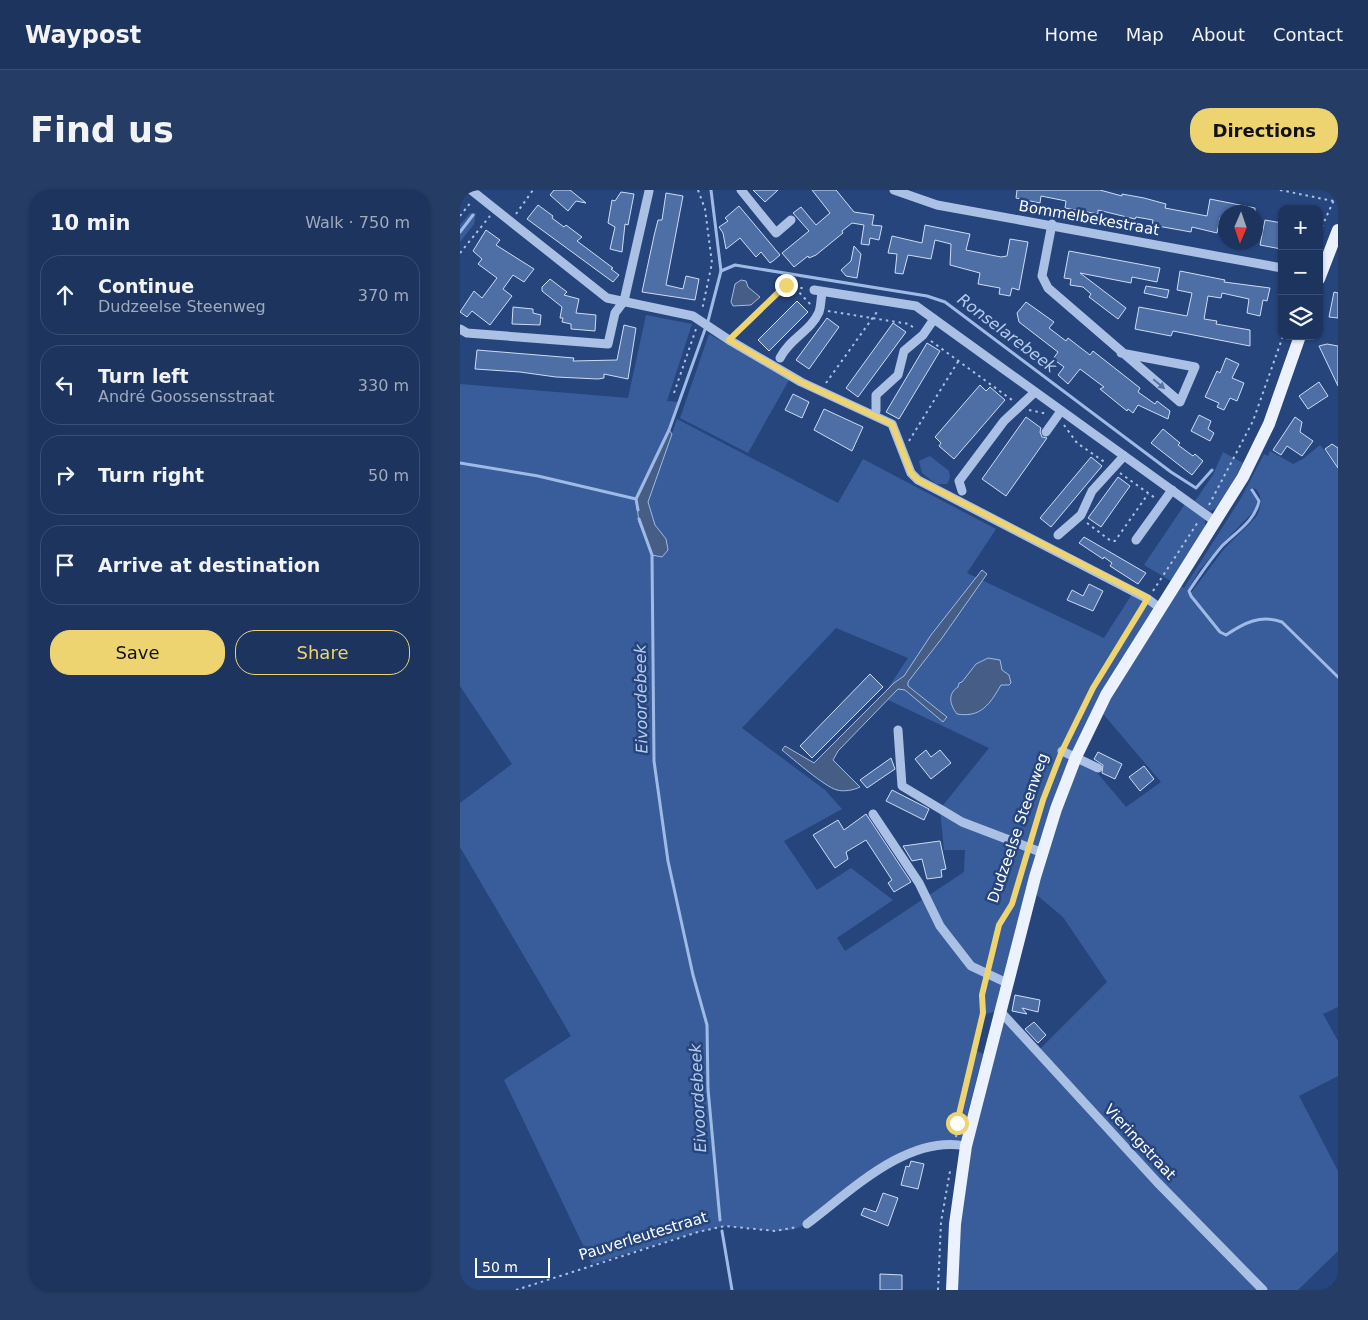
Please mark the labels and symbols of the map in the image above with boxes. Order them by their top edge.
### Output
street label: Bommelbekestraat [1017,197,1161,239]
north arrow [1218,205,1263,250]
route end [775,274,798,297]
water label: Ronselarebeek [954,290,1061,377]
one-way arrow [1152,379,1165,390]
water label: Eivoordebeek [631,643,651,754]
street label: Dudzeelse Steenweg [984,751,1052,905]
water label: Eivoordebeek [686,1042,710,1153]
street label: Vieringstraat [1100,1100,1180,1184]
route start [946,1112,969,1135]
street label: Pauverleutestraat [577,1208,710,1264]
scale bar [475,1255,550,1278]

